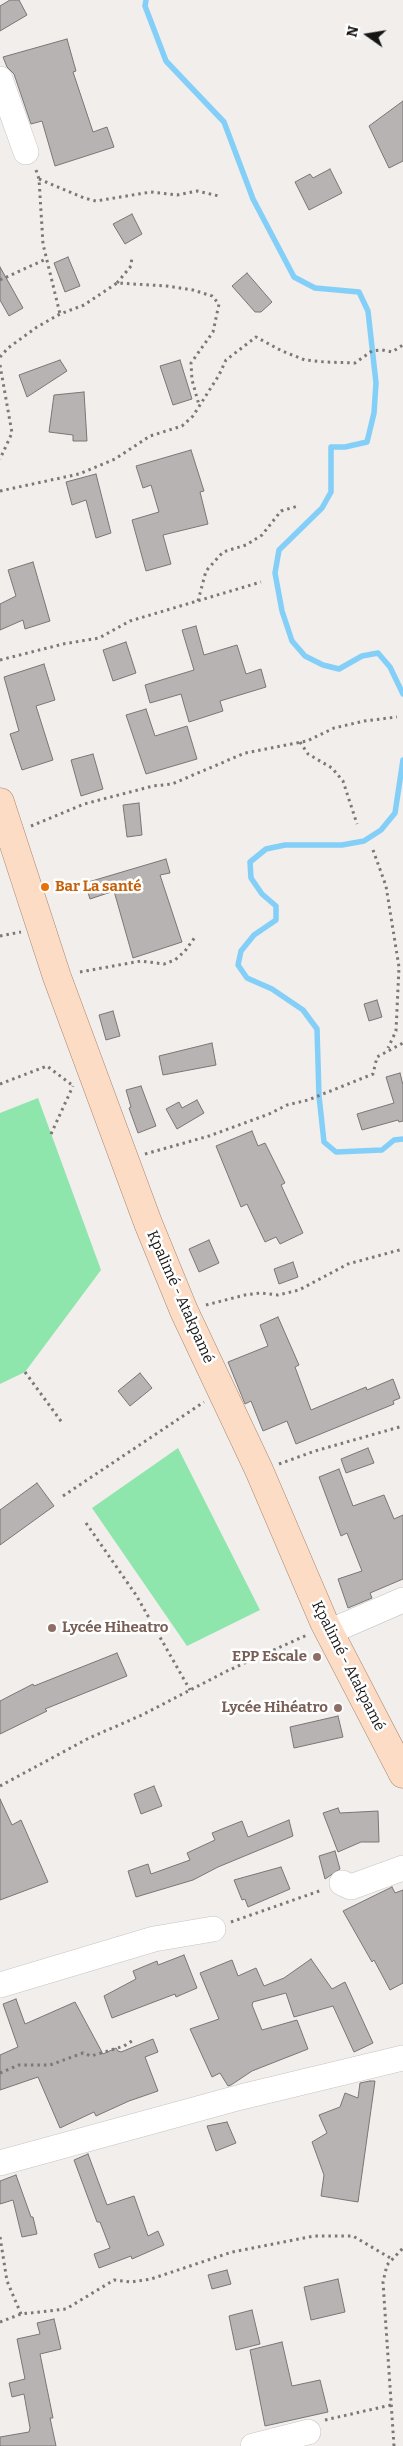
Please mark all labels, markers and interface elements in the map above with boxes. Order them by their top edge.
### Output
north arrow [343,10,393,60]
text: N [343,24,362,39]
place label: Bar La santé [55,878,141,896]
marker: Bar La santé [39,881,51,893]
street label: Kpalimé - Atakpamé [143,1228,217,1366]
street label: Kpalimé - Atakpamé [307,1598,389,1734]
place label: Lycée Hiheatro [62,1619,169,1637]
marker: Lycée Hiheatro [46,1622,58,1634]
place label: EPP Escale [232,1648,307,1666]
marker: EPP Escale [311,1651,323,1663]
place label: Lycée Hihéatro [221,1699,328,1717]
marker: Lycée Hihéatro [332,1702,344,1714]

